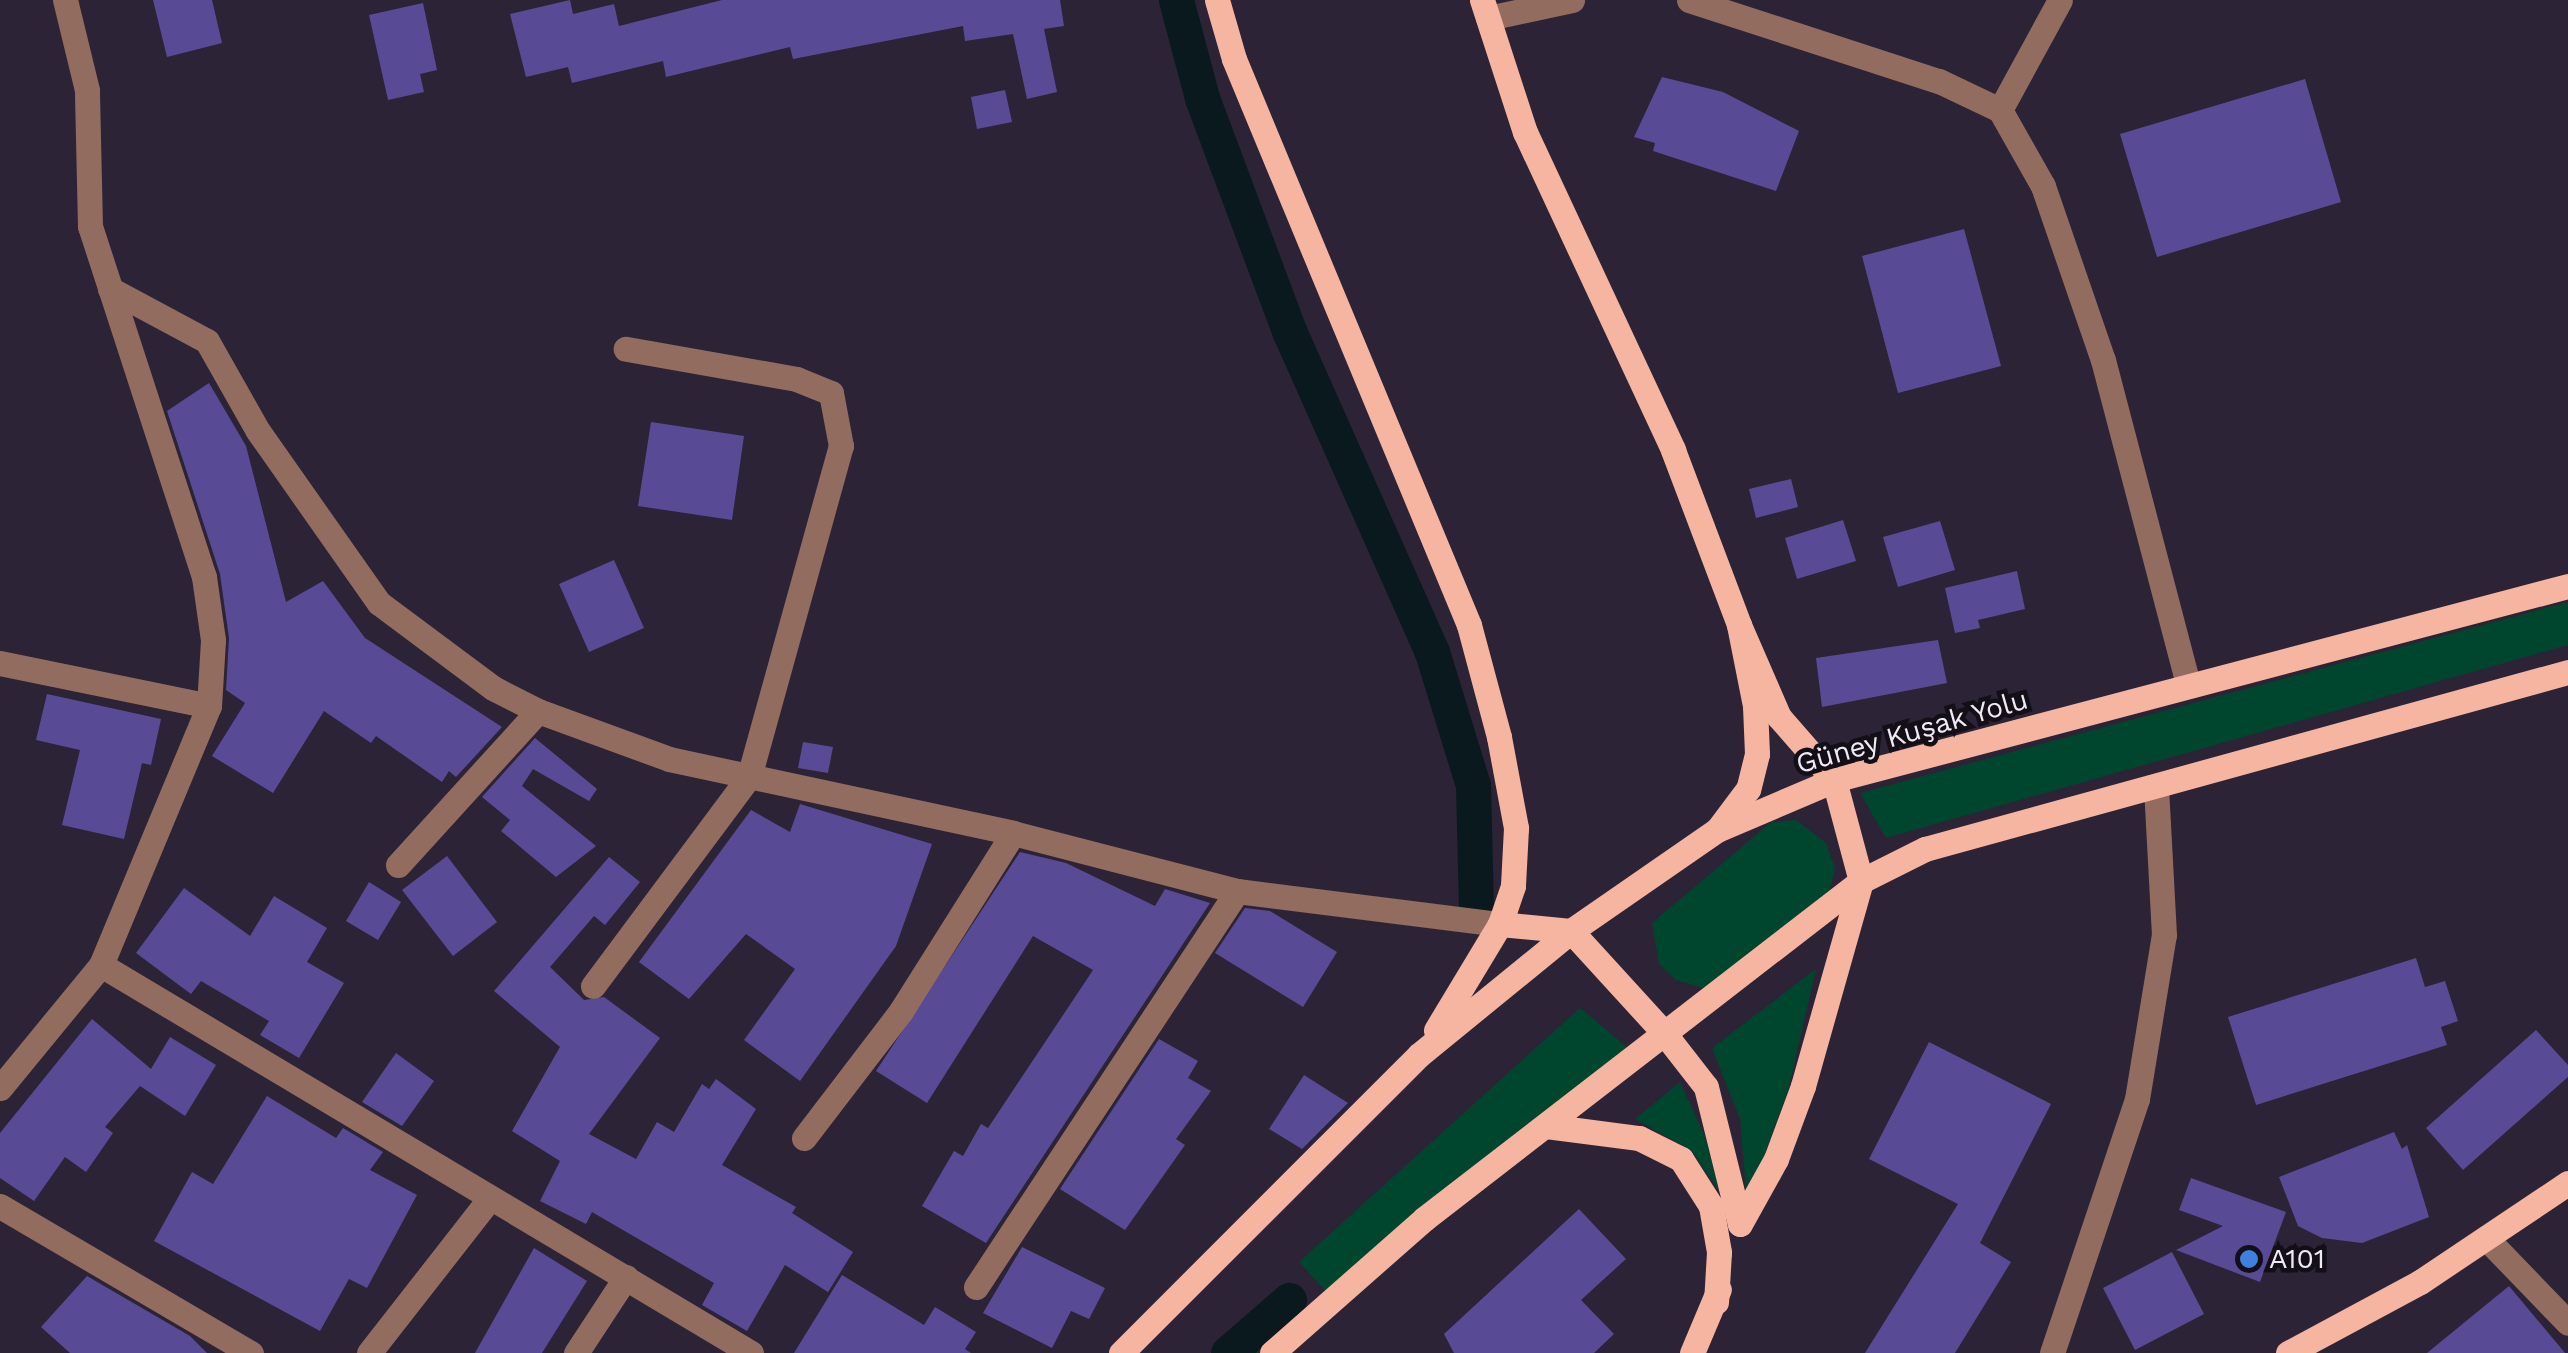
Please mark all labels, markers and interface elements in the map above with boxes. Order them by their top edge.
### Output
street label: Güney Kuşak Yolu [1791,683,2033,781]
place label: A101 [2269,1242,2325,1276]
marker: A101 [2238,1248,2260,1270]

